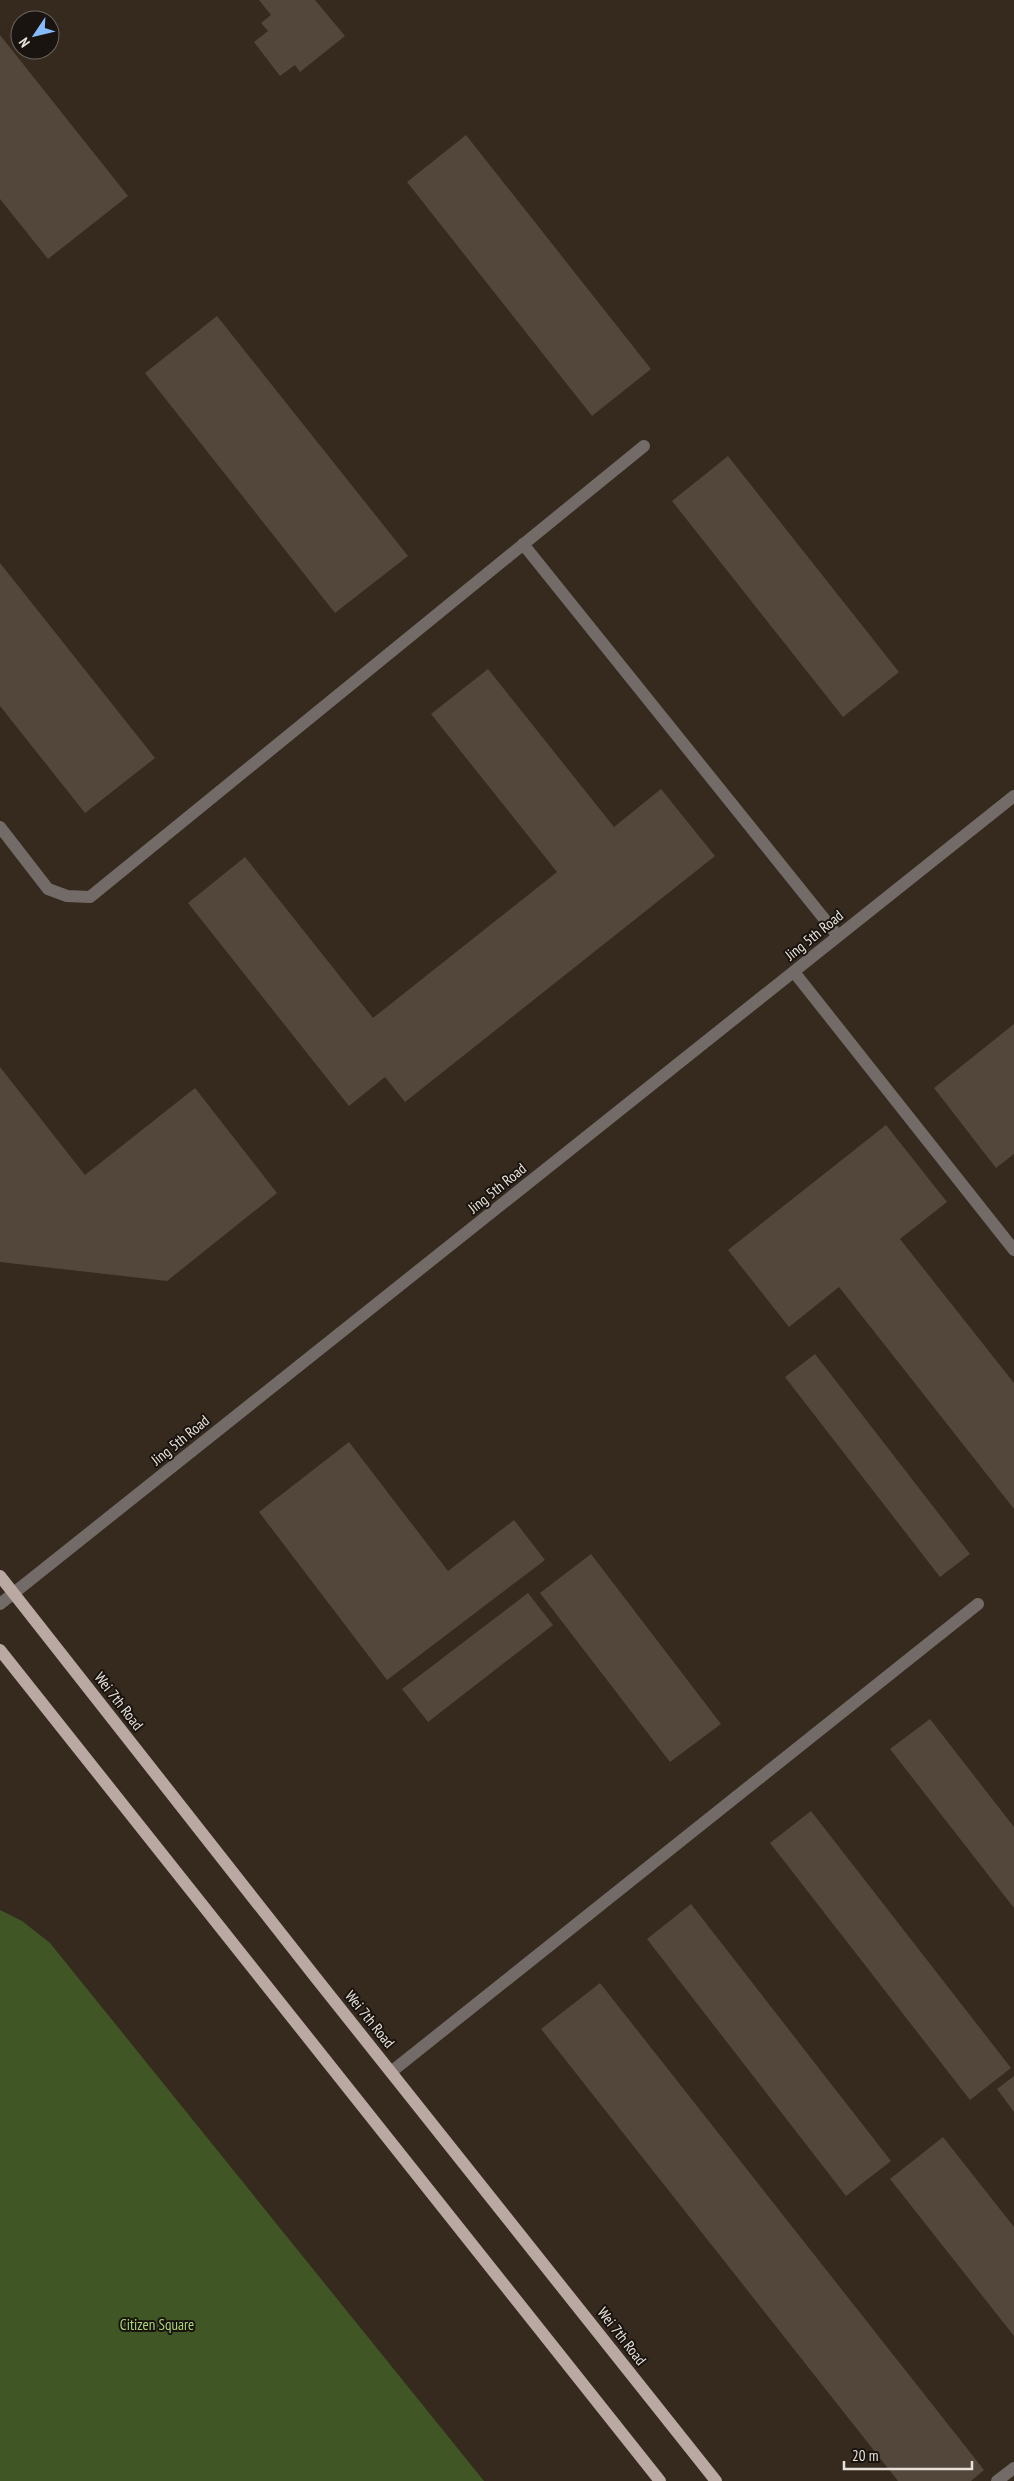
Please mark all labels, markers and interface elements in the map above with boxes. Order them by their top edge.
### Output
north arrow [10,10,60,60]
text: N [15,34,34,51]
street label: Jing 5th Road [780,906,847,965]
street label: Jing 5th Road [463,1159,530,1218]
street label: Jing 5th Road [146,1411,213,1470]
street label: Wei 7th Road [90,1668,148,1734]
street label: Wei 7th Road [341,1986,399,2052]
street label: Wei 7th Road [593,2303,651,2369]
park label: Citizen Square [120,2315,194,2334]
scale bar [844,2438,972,2470]
text: 20 m [852,2446,878,2465]

